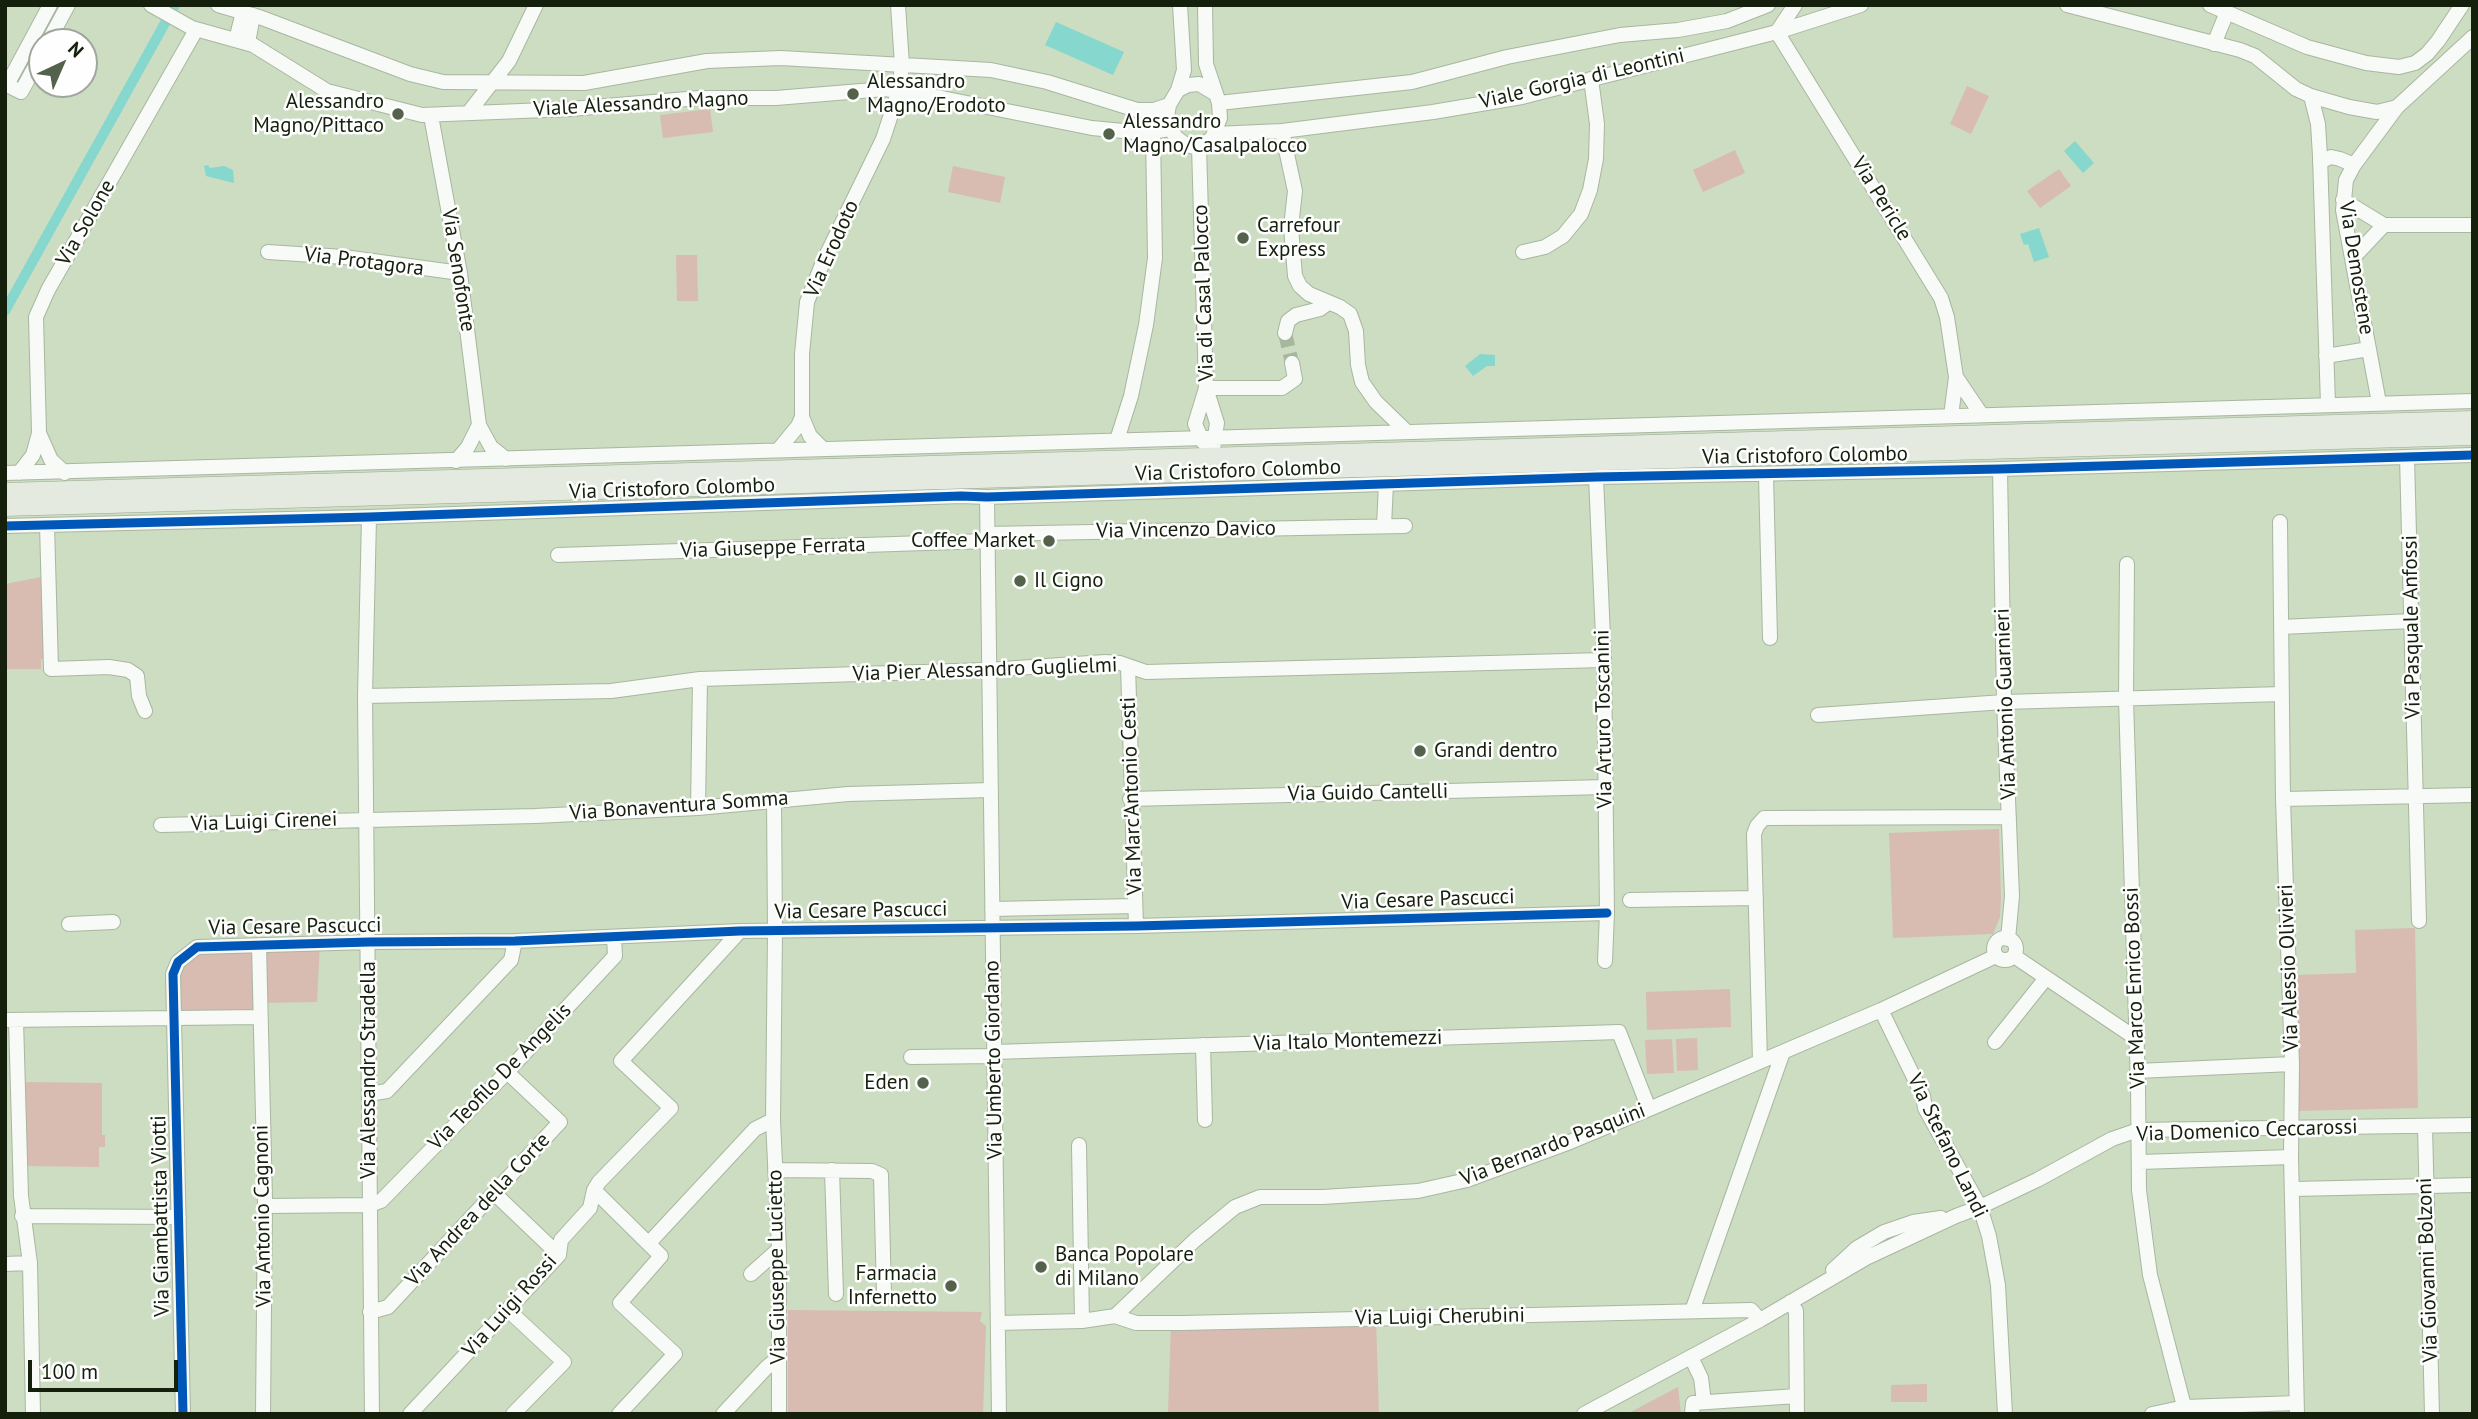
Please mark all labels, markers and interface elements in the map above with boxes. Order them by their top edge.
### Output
north arrow [28,28,98,98]
text: N [63,36,89,62]
street label: Viale Gorgia di Leontini [1477,43,1687,115]
place label: Alessandro Magno/Erodoto [867,69,1006,119]
street label: Viale Alessandro Magno [533,86,749,122]
marker: Alessandro Magno/Erodoto [845,86,861,102]
place label: Alessandro Magno/Pittaco [253,89,384,139]
marker: Alessandro Magno/Pittaco [390,106,406,122]
place label: Alessandro Magno/Casalpalocco [1123,109,1307,159]
marker: Alessandro Magno/Casalpalocco [1101,126,1117,142]
street label: Via Pericle [1845,152,1917,246]
street label: Via Solone [51,175,121,271]
street label: Via Erodoto [799,196,865,302]
street label: Via Demostene [2333,199,2379,337]
street label: Via di Casal Palocco [1188,204,1220,382]
street label: Via Senofonte [436,206,480,334]
place label: Carrefour Express [1257,213,1340,263]
marker: Carrefour Express [1235,230,1251,246]
street label: Via Protagora [303,242,425,282]
street label: Via Cristoforo Colombo [1702,442,1908,470]
street label: Via Cristoforo Colombo [1135,455,1341,487]
street label: Via Cristoforo Colombo [569,473,775,505]
street label: Via Vincenzo Davico [1096,516,1276,544]
place label: Coffee Market [911,528,1035,554]
street label: Via Giuseppe Ferrata [680,532,866,564]
marker: Coffee Market [1041,533,1057,549]
street label: Via Pasquale Anfossi [2398,535,2426,719]
place label: Il Cigno [1034,568,1103,594]
marker: Il Cigno [1012,573,1028,589]
street label: Via Antonio Guarnieri [1990,608,2022,800]
street label: Via Arturo Toscanini [1590,629,1618,809]
street label: Via Pier Alessandro Guglielmi [852,653,1118,687]
street label: Via Marc'Antonio Cesti [1116,696,1148,896]
place label: Grandi dentro [1434,738,1557,764]
marker: Grandi dentro [1412,743,1428,759]
street label: Via Guido Cantelli [1288,779,1448,807]
street label: Via Bonaventura Somma [569,786,789,826]
street label: Via Luigi Cirenei [190,807,338,837]
street label: Via Cesare Pascucci [1341,884,1515,916]
street label: Via Alessio Olivieri [2273,884,2305,1052]
street label: Via Marco Enrico Bossi [2119,887,2151,1089]
street label: Via Cesare Pascucci [774,897,948,925]
street label: Via Cesare Pascucci [208,913,382,941]
street label: Via Umberto Giordano [980,960,1008,1160]
street label: Via Alessandro Stradella [356,961,382,1179]
street label: Via Teofilo De Angelis [423,998,577,1156]
street label: Via Italo Montemezzi [1253,1025,1443,1057]
place label: Eden [864,1070,909,1096]
street label: Via Stefano Landi [1901,1070,1993,1222]
marker: Eden [915,1075,931,1091]
street label: Via Bernardo Pasquini [1457,1098,1649,1192]
street label: Via Giambattista Viotti [147,1115,175,1317]
street label: Via Domenico Ceccarossi [2136,1115,2358,1147]
street label: Via Antonio Cagnoni [249,1124,277,1308]
street label: Via Andrea della Corte [400,1128,556,1292]
street label: Via Giuseppe Lucietto [763,1169,791,1365]
street label: Via Giovanni Bolzoni [2412,1177,2444,1363]
place label: Banca Popolare di Milano [1055,1242,1194,1292]
street label: Via Luigi Rossi [457,1249,563,1363]
marker: Banca Popolare di Milano [1033,1259,1049,1275]
place label: Farmacia Infernetto [848,1261,937,1311]
marker: Farmacia Infernetto [943,1278,959,1294]
street label: Via Luigi Cherubini [1355,1303,1525,1331]
scale bar [32,1346,182,1390]
text: 100 m [41,1358,98,1385]

